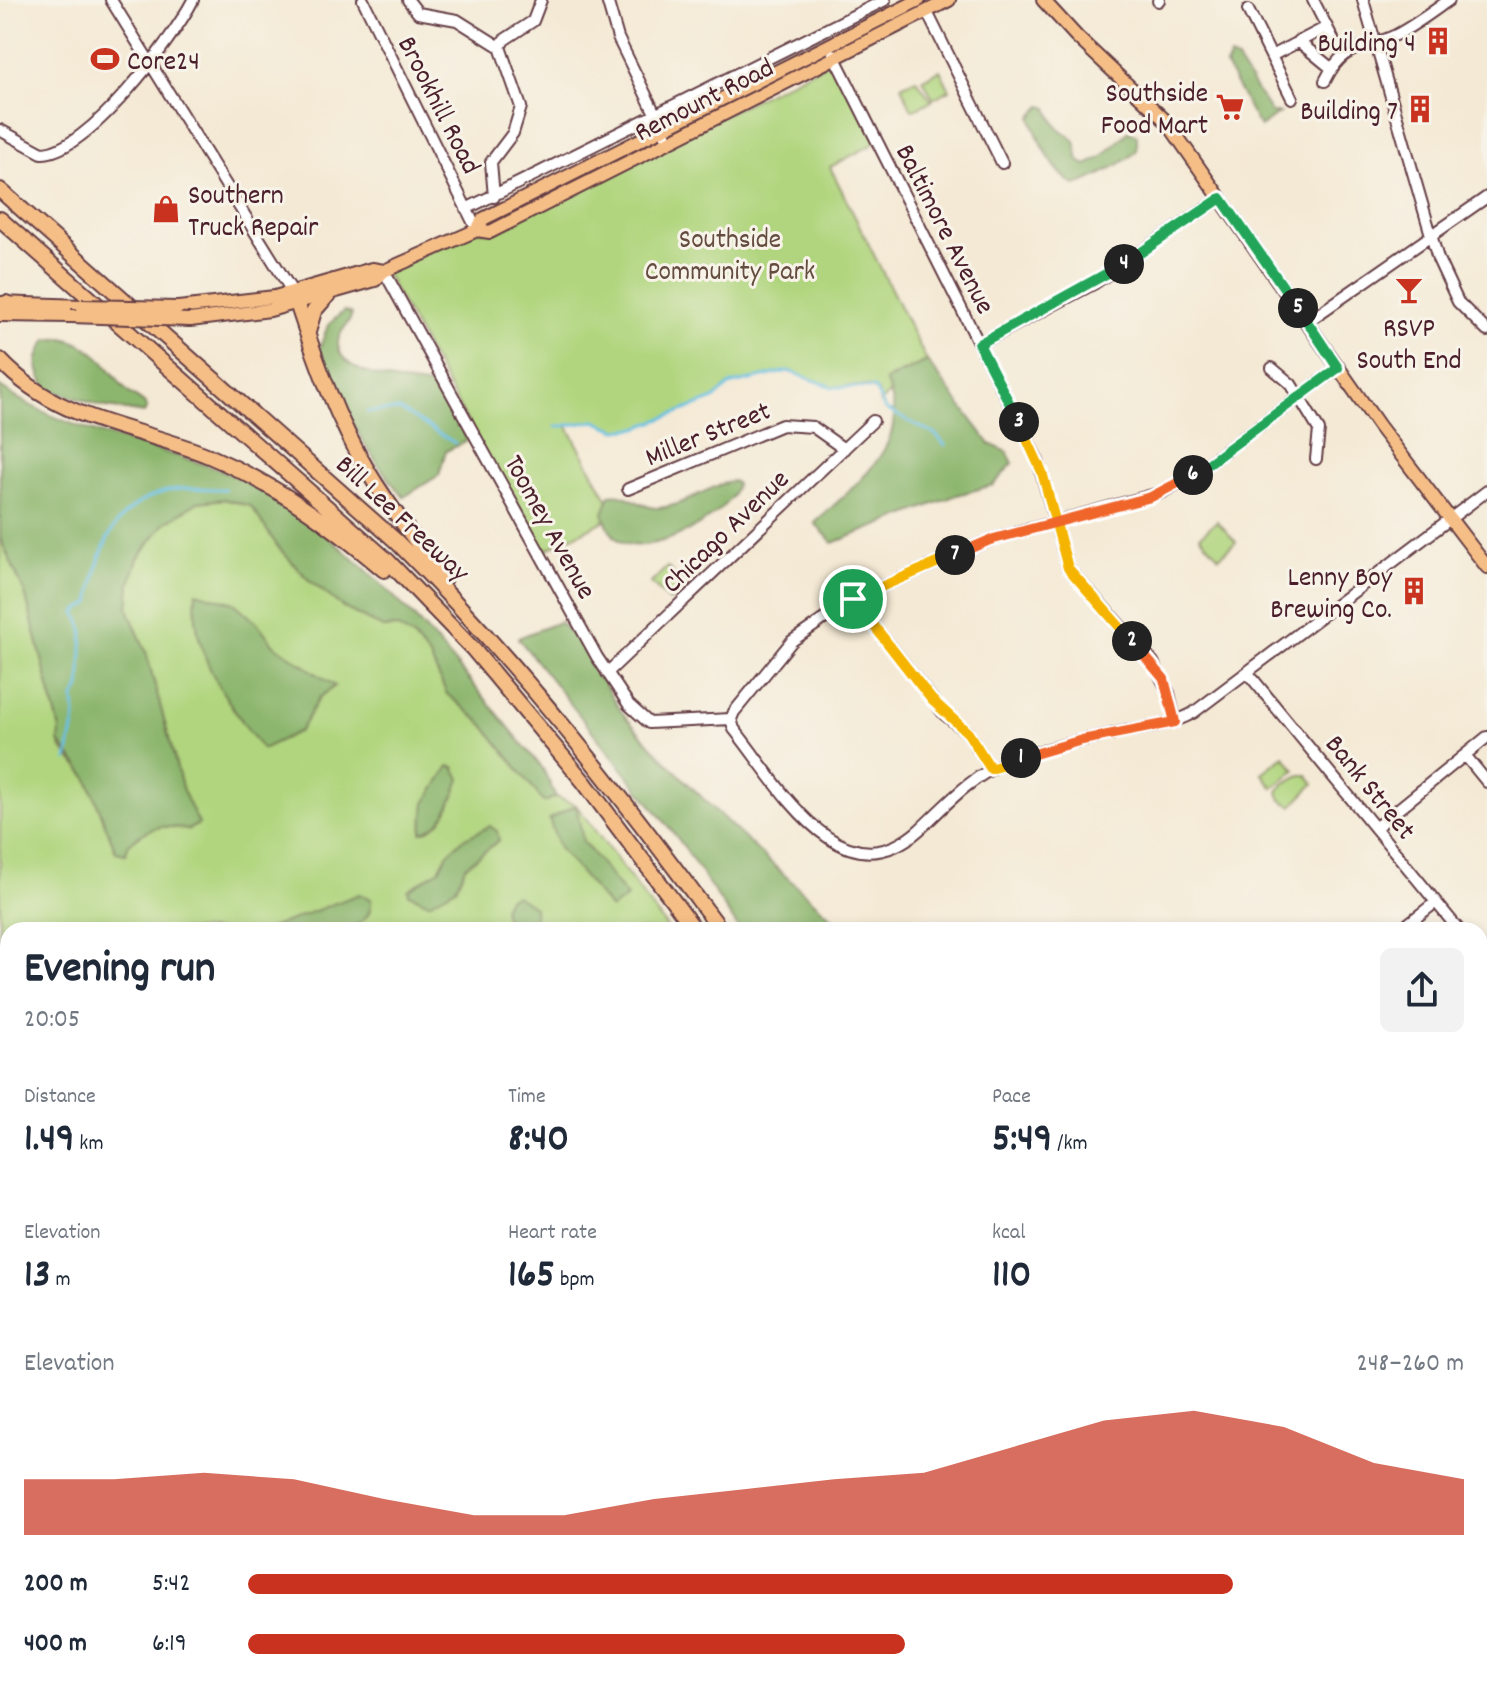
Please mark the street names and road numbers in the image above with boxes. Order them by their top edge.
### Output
street label: Brookhill Road [385,30,488,182]
street label: Remount Road [629,50,782,155]
street label: Baltimore Avenue [883,138,1003,322]
street label: Miller Street [640,393,778,480]
street label: Bill Lee Freeway [325,448,477,594]
street label: Toomey Avenue [491,449,604,608]
street label: Chicago Avenue [655,462,800,605]
street label: Bank Street [1313,728,1423,850]

